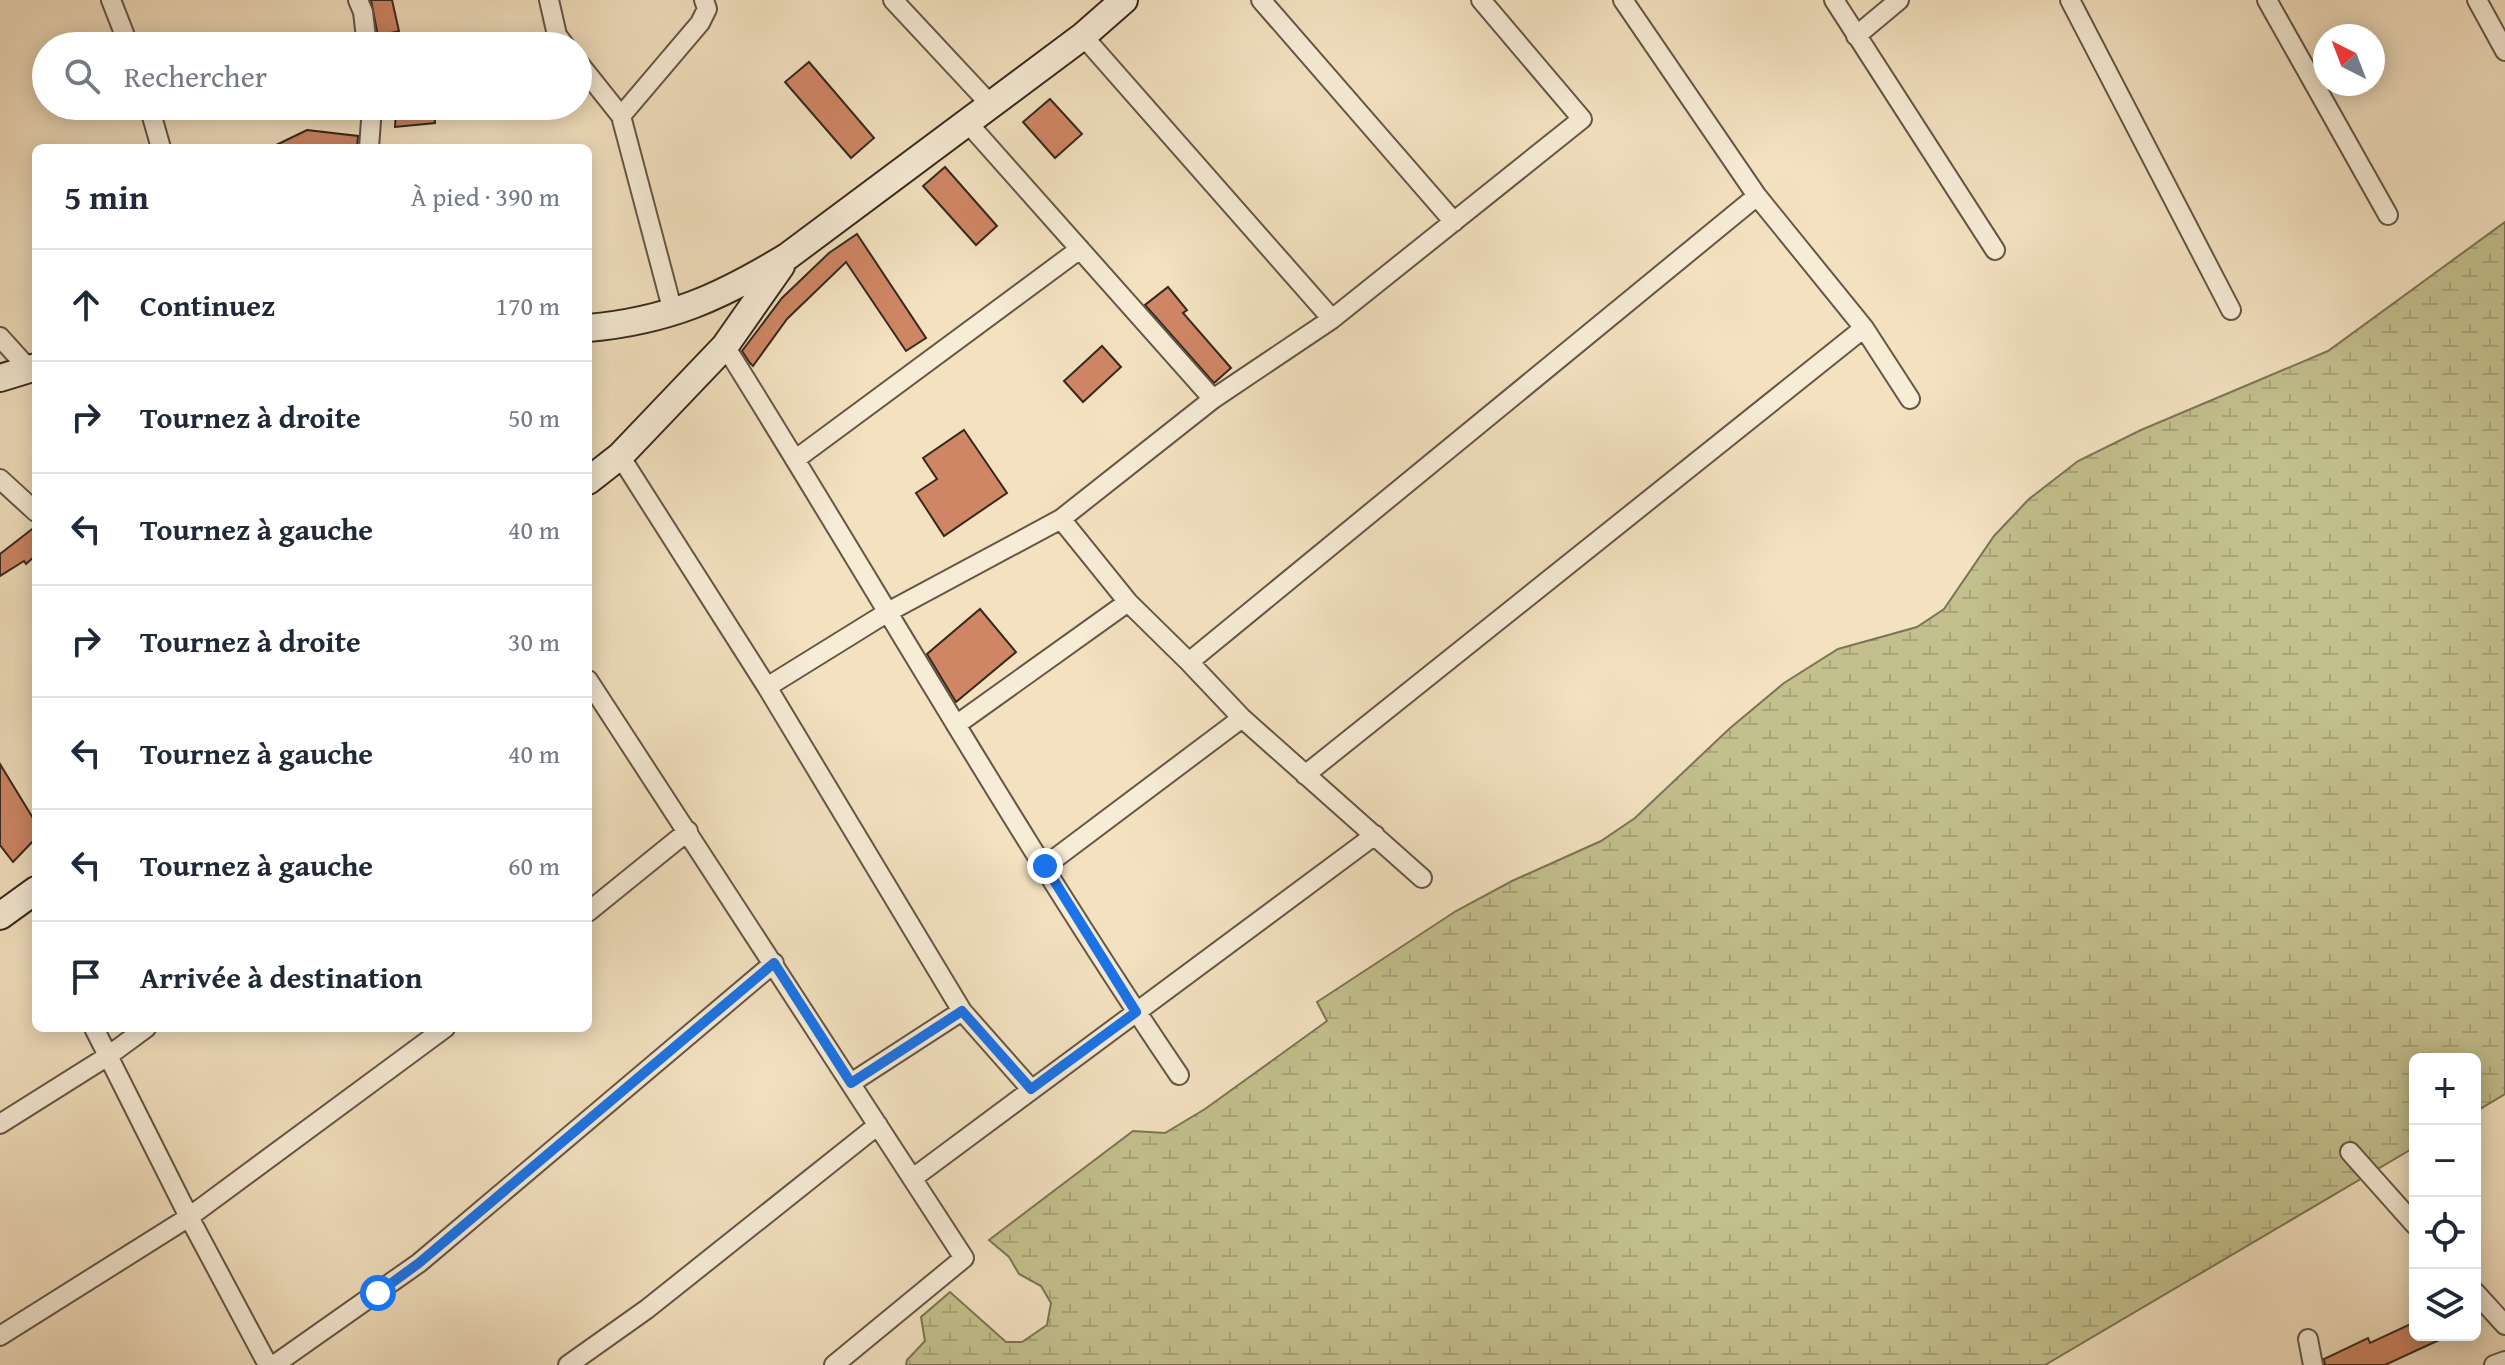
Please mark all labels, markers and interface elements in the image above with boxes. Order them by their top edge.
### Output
north arrow [2313,24,2385,96]
search box [32,32,592,120]
icon: search [60,54,104,98]
text: Rechercher [124,54,267,98]
text: 5 min [64,172,149,221]
text: À pied · 390 m [411,177,560,216]
icon: ahead [64,283,108,327]
text: Continuez [140,283,275,327]
text: 170 m [495,286,560,325]
icon: right [64,395,108,439]
text: Tournez à droite [140,395,361,439]
text: 50 m [508,398,560,437]
icon: left [64,507,108,551]
text: Tournez à gauche [140,507,373,551]
text: 40 m [508,510,560,549]
icon: right [64,619,108,663]
text: Tournez à droite [140,619,361,663]
text: 30 m [508,622,560,661]
icon: left [64,731,108,775]
text: Tournez à gauche [140,731,373,775]
text: 40 m [508,734,560,773]
icon: left [64,843,108,887]
text: Tournez à gauche [140,843,373,887]
text: 60 m [508,846,560,885]
route end [1027,848,1063,884]
icon: arrive [64,955,108,999]
text: Arrivée à destination [140,955,422,999]
map controls [2409,1053,2481,1341]
button: + [2409,1053,2481,1125]
button: − [2409,1125,2481,1197]
button: locate [2409,1197,2481,1269]
button: layers [2409,1269,2481,1341]
route start [360,1275,396,1311]

